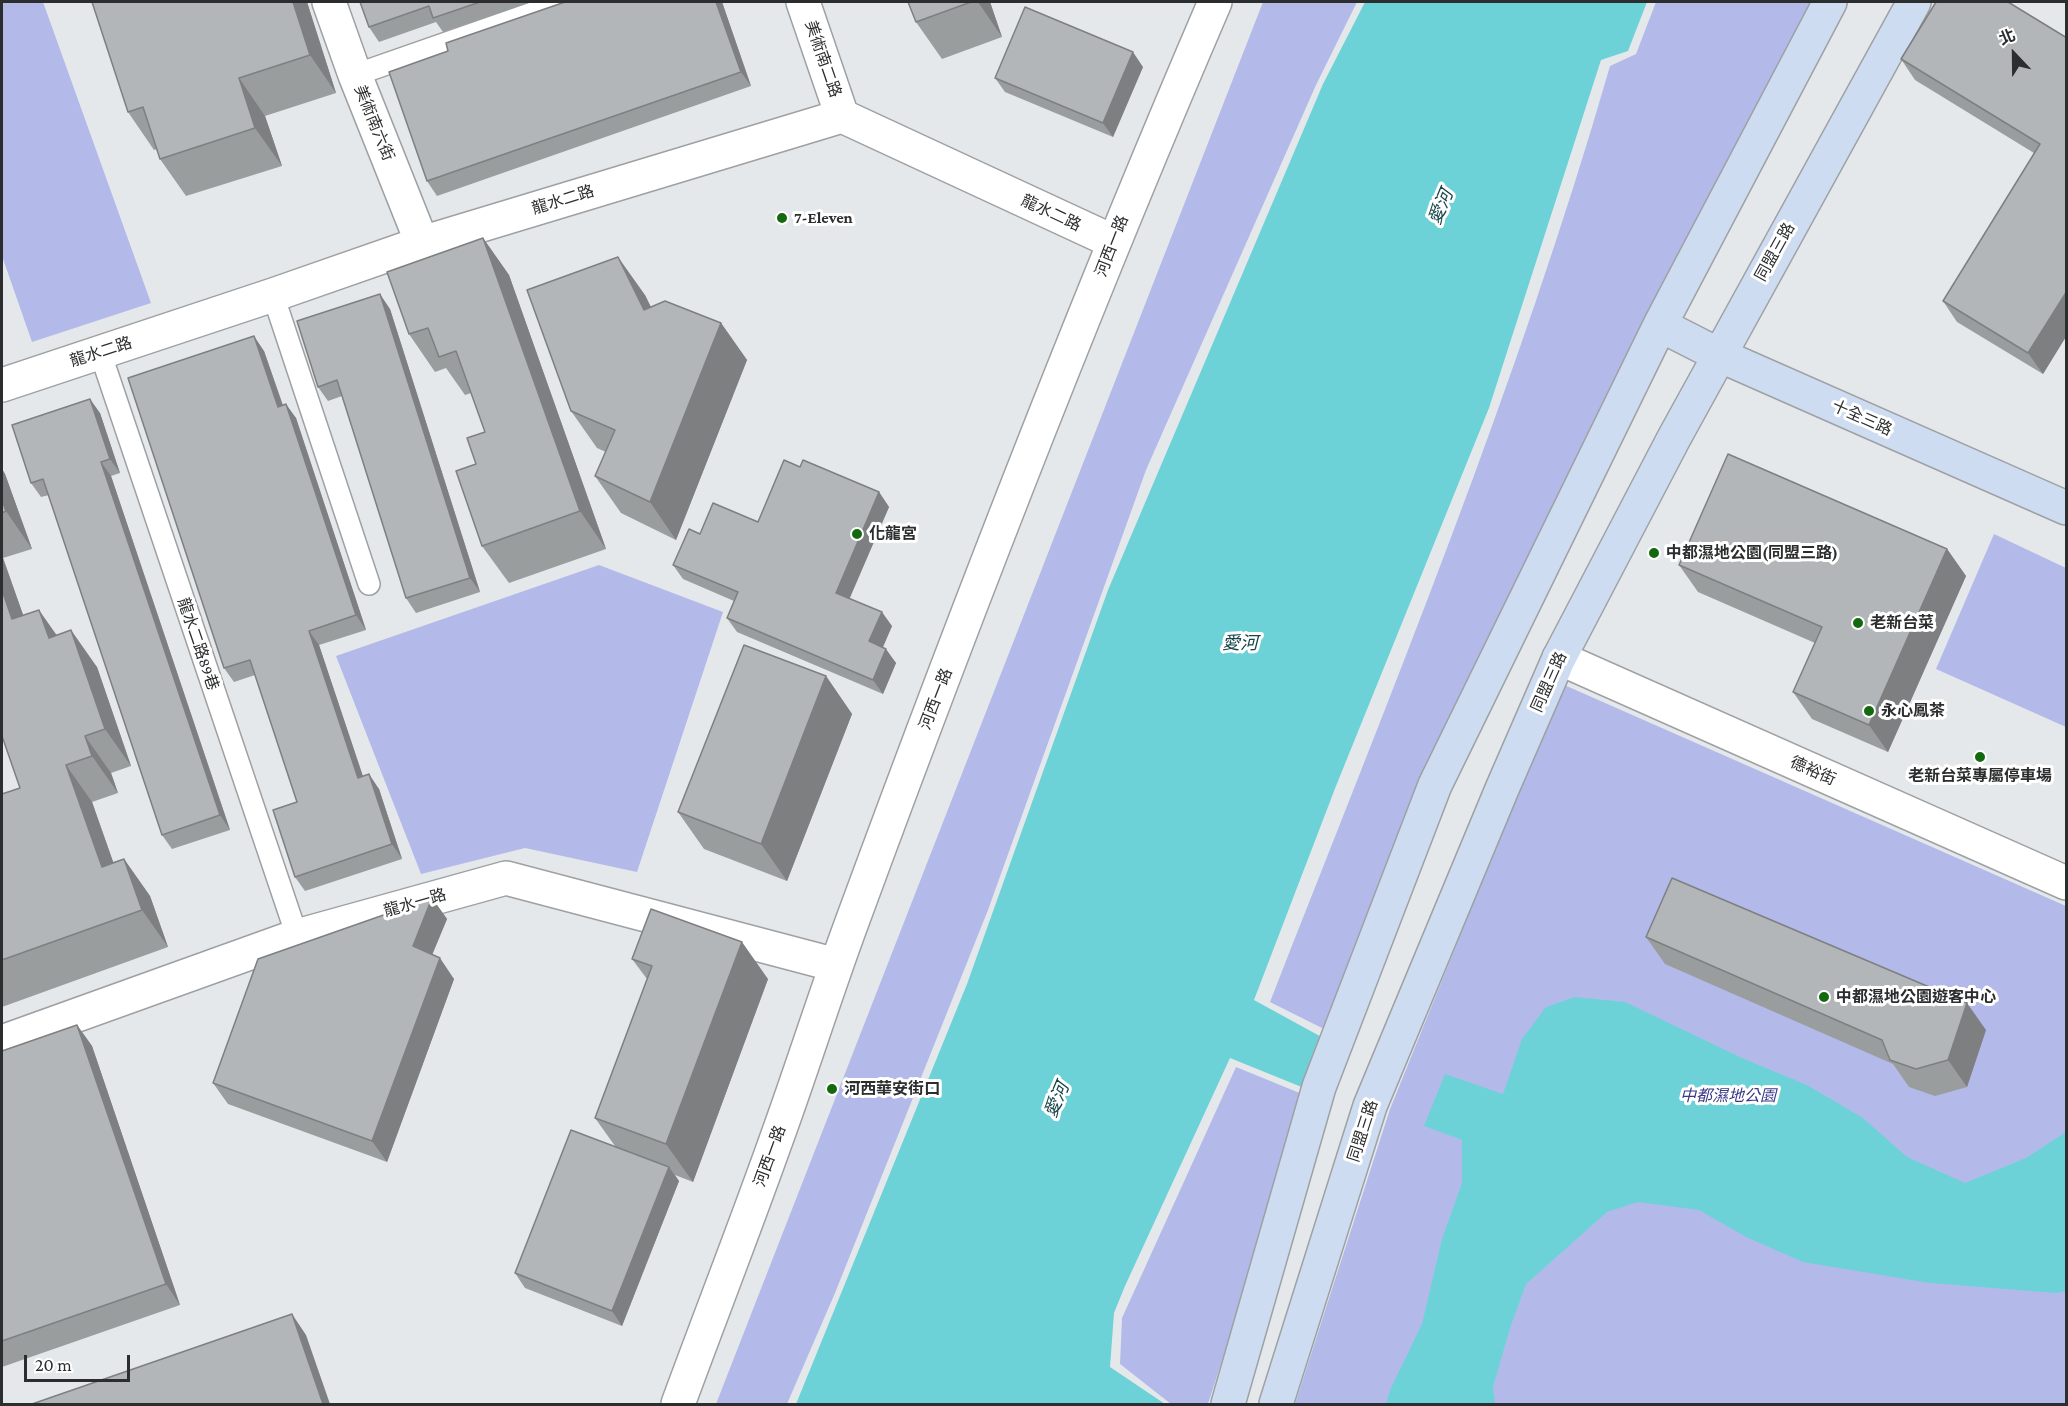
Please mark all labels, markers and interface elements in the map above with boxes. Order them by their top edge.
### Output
street label: 美術南二路 [801,18,845,100]
north arrow [1984,24,2044,84]
text: 北 [1996,26,2018,48]
street label: 美術南六街 [350,82,398,164]
street label: 龍水二路 [530,181,596,219]
water label: 愛河 [1424,186,1458,228]
street label: 龍水二路 [1018,191,1084,235]
place label: 7-Eleven [794,208,853,228]
marker: 7-Eleven [775,211,789,225]
street label: 河西一路 [1092,213,1132,279]
street label: 同盟三路 [1751,219,1799,285]
street label: 龍水二路 [68,333,134,371]
street label: 十全三路 [1829,396,1895,440]
place label: 化龍宮 [869,524,917,544]
marker: 化龍宮 [850,527,864,541]
place label: 中都濕地公園(同盟三路) [1666,543,1838,563]
marker: 中都濕地公園(同盟三路) [1647,546,1661,560]
street label: 龍水二路89巷 [173,595,223,693]
place label: 老新台菜 [1870,613,1934,633]
marker: 老新台菜 [1851,616,1865,630]
water label: 愛河 [1222,632,1258,654]
street label: 同盟三路 [1527,649,1571,715]
street label: 河西一路 [916,666,956,732]
place label: 永心鳳茶 [1881,701,1945,721]
marker: 永心鳳茶 [1862,704,1876,718]
marker: 老新台菜專屬停車場 [1973,750,1987,764]
street label: 德裕街 [1787,752,1839,790]
place label: 老新台菜專屬停車場 [1908,766,2052,786]
street label: 龍水一路 [382,885,448,921]
place label: 中都濕地公園遊客中心 [1836,987,1996,1007]
marker: 中都濕地公園遊客中心 [1817,990,1831,1004]
place label: 河西華安街口 [844,1079,940,1099]
water label: 愛河 [1040,1079,1074,1121]
marker: 河西華安街口 [825,1082,839,1096]
park label: 中都濕地公園 [1680,1086,1776,1106]
street label: 同盟三路 [1344,1098,1382,1164]
street label: 河西一路 [750,1123,790,1189]
scale bar [27,1343,134,1381]
text: 20 m [35,1355,72,1375]

